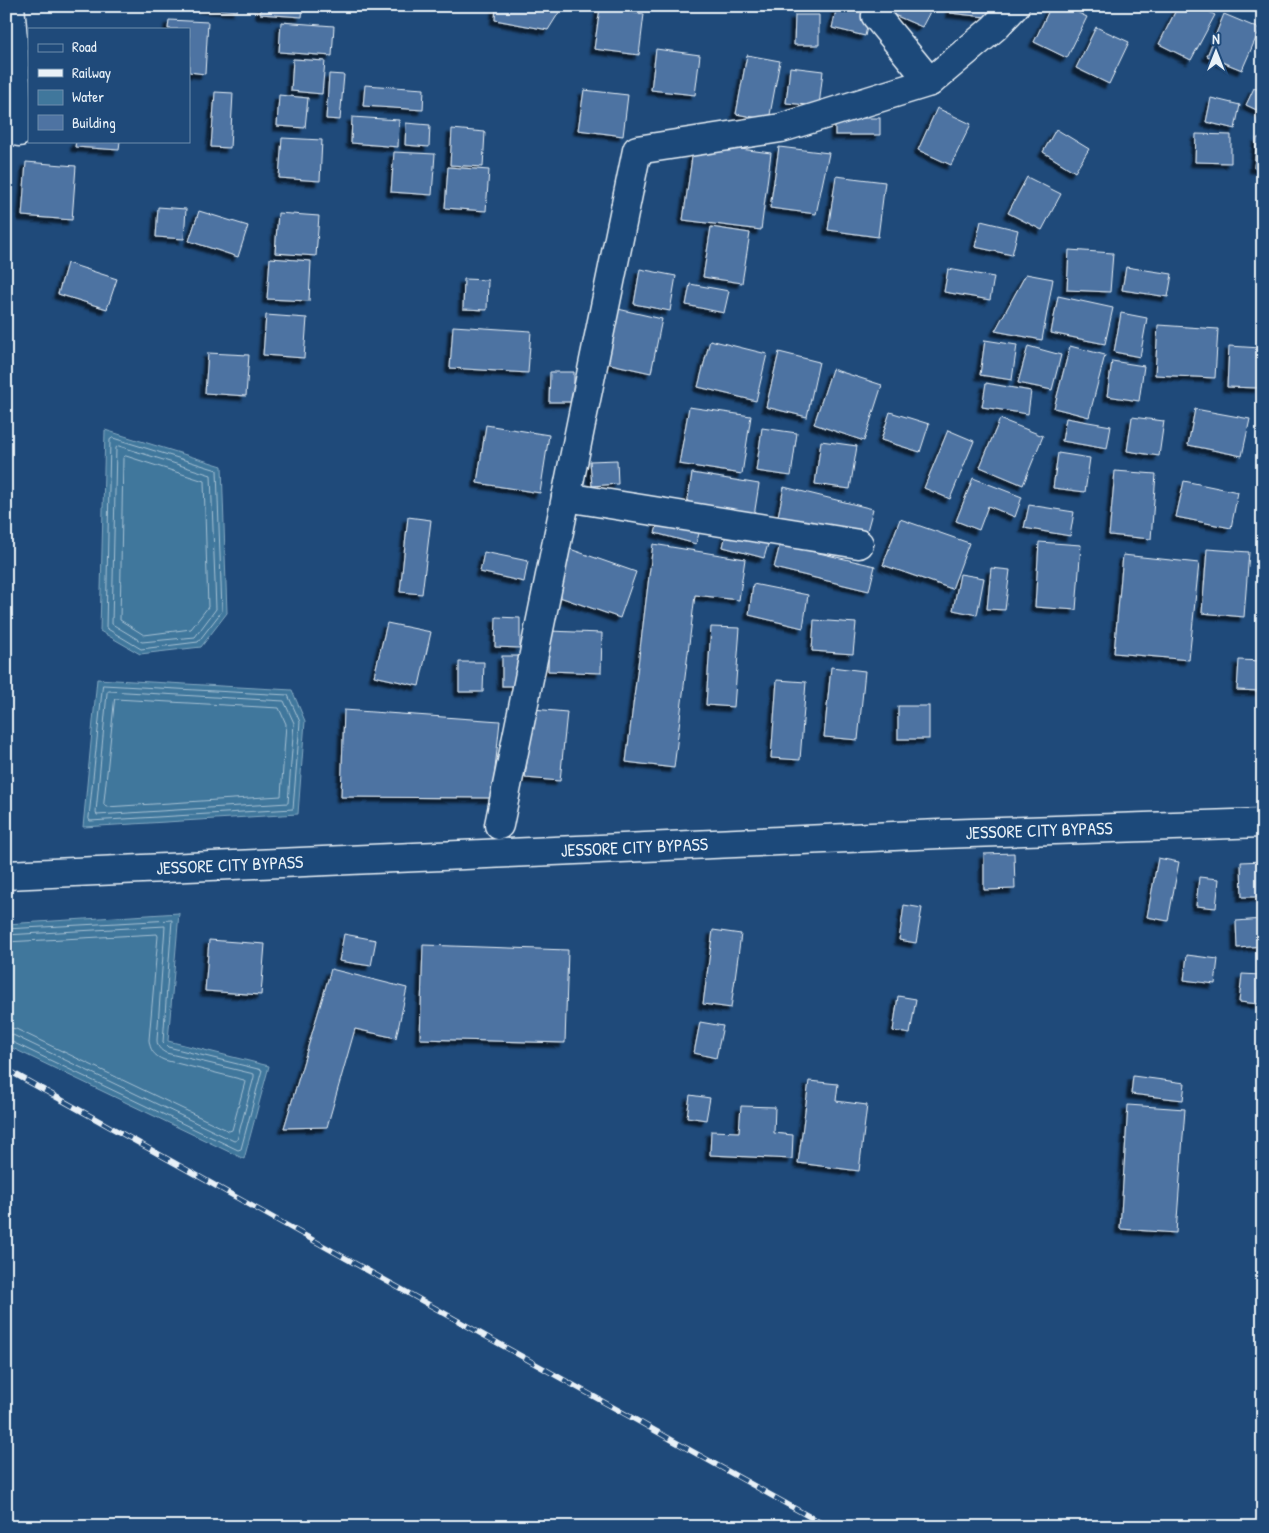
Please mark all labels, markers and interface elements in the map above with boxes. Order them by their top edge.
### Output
legend [28,28,190,142]
north arrow [1192,28,1242,78]
text: N [1212,29,1220,48]
text: Road [72,36,97,57]
text: Railway [72,62,111,83]
text: Water [72,86,104,107]
text: Building [72,112,116,133]
street label: JESSORE CITY BYPASS [965,815,1113,845]
street label: JESSORE CITY BYPASS [560,831,708,863]
street label: JESSORE CITY BYPASS [156,849,304,880]

